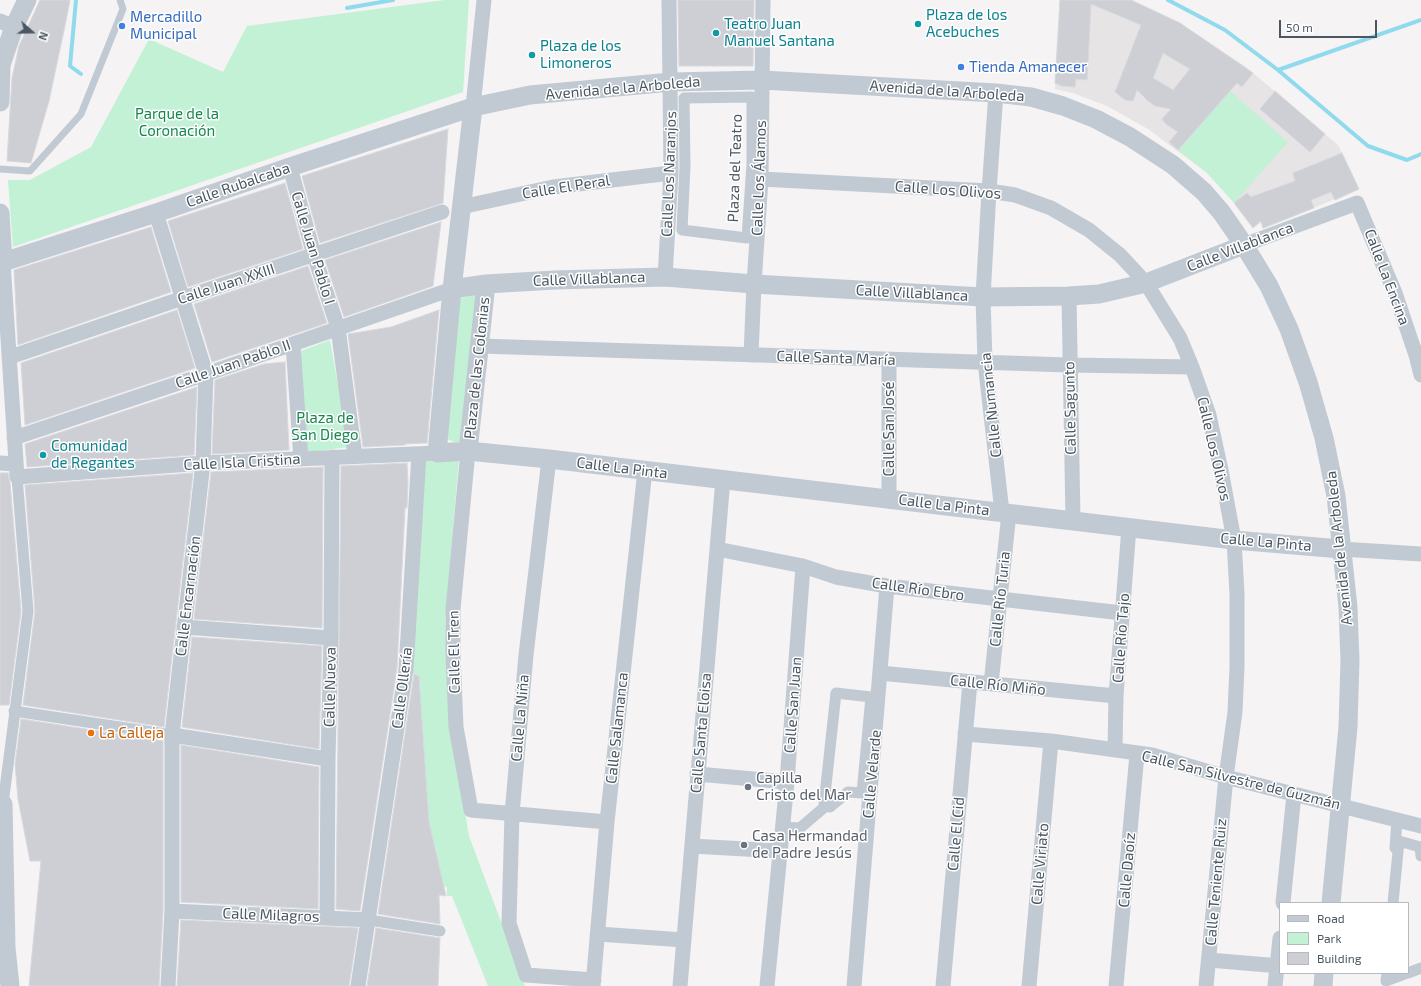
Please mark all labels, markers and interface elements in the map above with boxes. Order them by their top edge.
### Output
place label: Plaza de los Acebuches [926,6,1007,41]
place label: Mercadillo Municipal [130,8,202,43]
north arrow [12,12,52,52]
scale bar [1281,12,1379,38]
place label: Teatro Juan Manuel Santana [724,15,835,50]
marker: Plaza de los Acebuches [913,19,923,29]
text: 50 m [1286,20,1313,34]
marker: Mercadillo Municipal [117,21,127,31]
marker: Teatro Juan Manuel Santana [711,28,721,38]
text: N [36,30,51,42]
place label: Plaza de los Limoneros [540,37,621,72]
marker: Plaza de los Limoneros [527,50,537,60]
place label: Tienda Amanecer [969,58,1087,76]
marker: Tienda Amanecer [956,62,966,72]
street label: Avenida de la Arboleda [545,72,701,104]
street label: Avenida de la Arboleda [869,77,1025,105]
park label: Parque de la Coronación [135,105,219,140]
street label: Calle Los Naranjos [658,111,680,237]
street label: Plaza del Teatro [724,113,746,223]
street label: Calle Los Álamos [748,120,770,236]
street label: Calle Rubalcaba [184,159,292,211]
street label: Calle El Peral [521,171,611,203]
street label: Calle Los Olivos [894,177,1002,203]
street label: Calle Juan Pablo I [287,189,339,307]
street label: Calle Villablanca [1184,218,1296,276]
street label: Calle La Encina [1360,226,1414,328]
street label: Calle Juan XXIII [175,260,277,308]
street label: Calle Villablanca [532,268,646,290]
street label: Calle Villablanca [855,281,969,305]
street label: Plaza de las Colonias [461,296,493,440]
street label: Calle Juan Pablo II [173,336,293,392]
street label: Calle Santa María [776,347,896,369]
street label: Calle Numancia [977,352,1005,458]
street label: Calle Sagunto [1060,361,1080,455]
street label: Calle San José [880,381,898,477]
street label: Calle Los Olivos [1193,395,1235,503]
park label: Plaza de San Diego [291,409,359,444]
place label: Comunidad de Regantes [51,437,135,472]
marker: Comunidad de Regantes [38,450,48,460]
street label: Calle Isla Cristina [183,450,301,474]
street label: Calle La Pinta [575,453,669,483]
street label: Avenida de la Arboleda [1322,470,1356,626]
street label: Calle La Pinta [897,490,991,520]
street label: Calle La Pinta [1220,529,1312,555]
street label: Calle Encarnación [172,535,204,657]
street label: Calle Río Turia [986,550,1014,648]
street label: Calle Río Ebro [871,574,965,604]
street label: Calle Río Tajo [1109,593,1133,683]
street label: Calle El Tren [444,610,464,694]
street label: Calle Ollería [388,646,416,730]
street label: Calle Nueva [320,647,340,727]
street label: Calle San Juan [781,656,805,754]
street label: Calle Salamanca [602,671,632,785]
street label: Calle Río Miño [949,671,1047,699]
street label: Calle Santa Eloisa [687,672,715,794]
street label: Calle La Niña [507,674,533,762]
place label: La Calleja [99,724,164,742]
marker: La Calleja [86,728,96,738]
street label: Calle Velarde [859,729,885,819]
street label: Calle San Silvestre de Guzmán [1140,747,1342,813]
place label: Capilla Cristo del Mar [756,769,851,804]
marker: Capilla Cristo del Mar [743,782,753,792]
street label: Calle El Cid [944,796,968,872]
street label: Calle Teniente Ruiz [1201,818,1231,946]
street label: Calle Viriato [1027,822,1053,906]
place label: Casa Hermandad de Padre Jesús [752,827,868,862]
street label: Calle Daoíz [1115,832,1139,908]
marker: Casa Hermandad de Padre Jesús [739,840,749,850]
legend [1279,902,1409,974]
street label: Calle Milagros [222,904,320,926]
text: Road [1317,911,1345,925]
text: Park [1317,931,1342,945]
text: Building [1317,951,1361,965]

